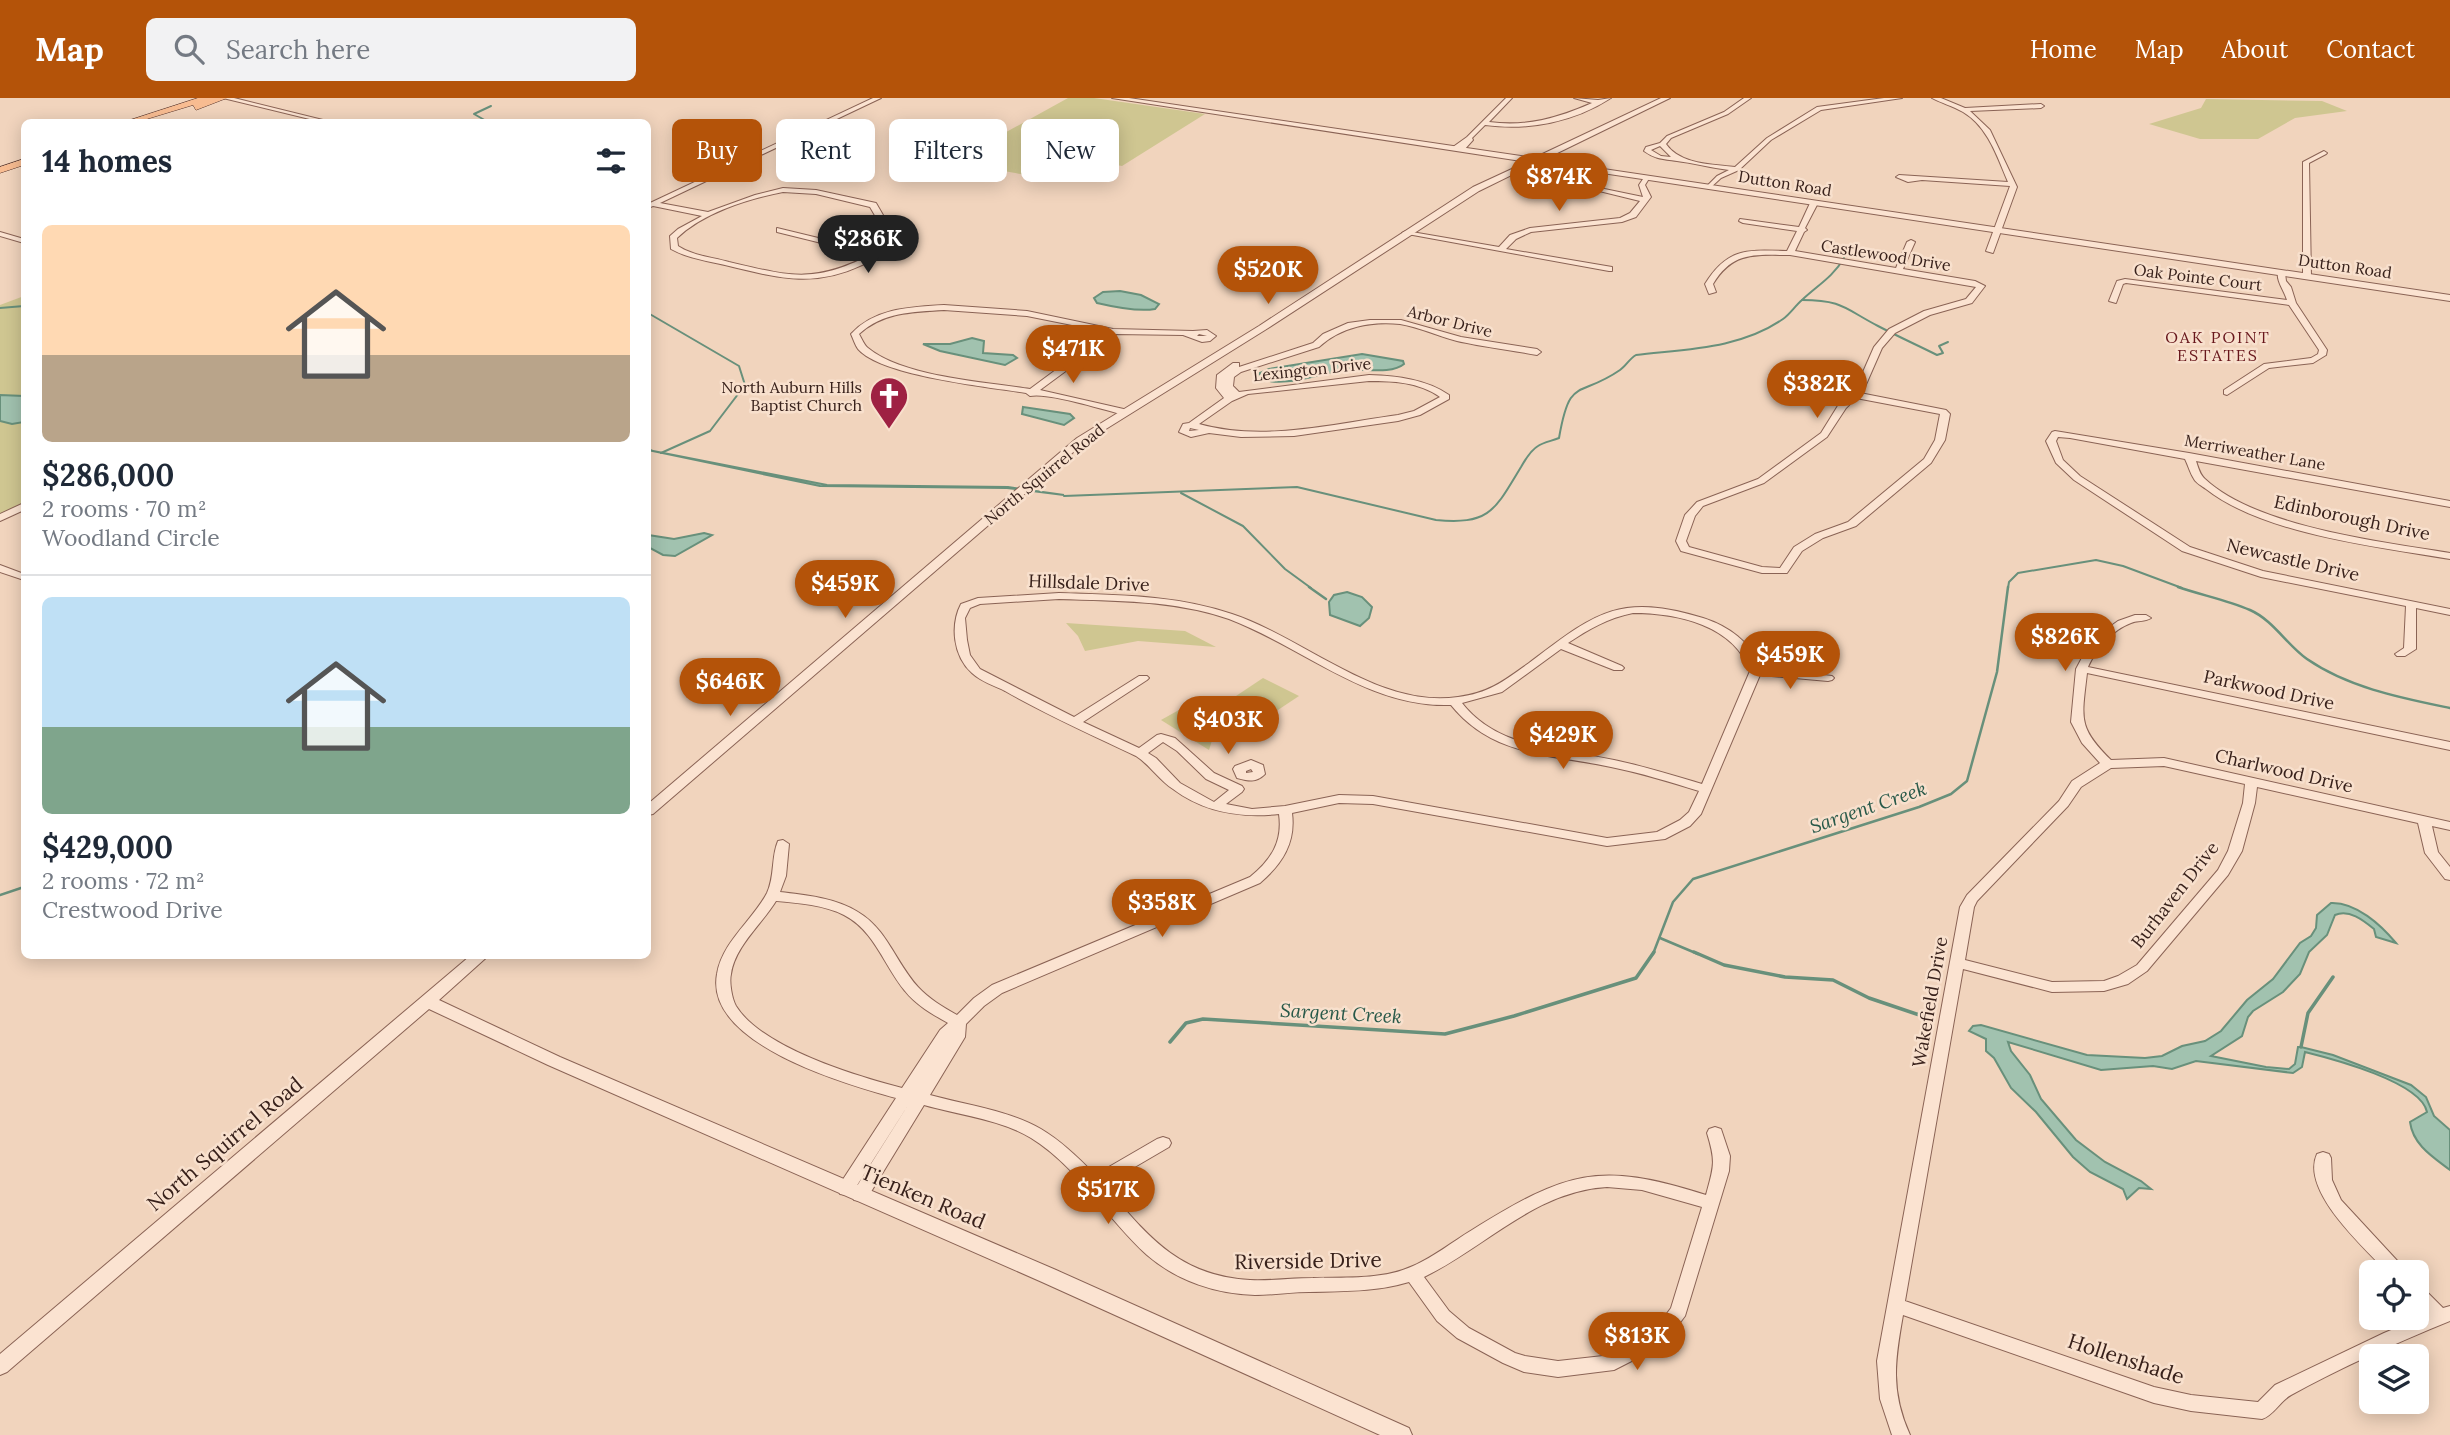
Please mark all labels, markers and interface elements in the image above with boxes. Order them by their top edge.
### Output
search box [146,18,636,81]
text: Map [35,28,104,70]
icon: search [170,30,208,68]
text: Search here [226,33,370,66]
text: Home [2030,34,2097,65]
text: Map [2135,34,2184,65]
text: About [2222,34,2288,65]
text: Contact [2326,34,2415,65]
chip: Buy [672,119,762,182]
chip: Rent [776,119,875,182]
chip: Filters [889,119,1007,182]
chip: New [1021,119,1119,182]
text: 14 homes [42,142,172,180]
icon: filters [592,142,630,180]
pin: $874K [1510,153,1608,213]
text: $874K [1526,161,1592,190]
street label: Dutton Road [1737,166,1834,200]
pin: $286K [819,216,917,275]
text: $286K [834,223,902,252]
street label: Castlewood Drive [1820,235,1953,275]
pin: $520K [1219,246,1317,306]
street label: Dutton Road [2297,250,2394,283]
text: $520K [1233,254,1303,283]
street label: Oak Pointe Court [2133,259,2264,295]
icon: home [273,271,399,397]
street label: Arbor Drive [1405,301,1495,341]
pin: $471K [1024,326,1122,385]
district label: OAK POINT ESTATES [2165,327,2271,365]
text: $471K [1042,333,1104,362]
street label: Lexington Drive [1252,353,1372,385]
pin: $382K [1768,360,1866,420]
text: $382K [1783,368,1851,397]
church icon: North Auburn Hills Baptist Church [868,375,910,430]
place label: North Auburn Hills Baptist Church [721,377,862,415]
street label: North Squirrel Road [980,419,1108,529]
street label: Merriweather Lane [2183,430,2327,474]
text: $286,000 [42,456,174,494]
street label: Edinborough Drive [2272,490,2432,545]
text: 2 rooms · 70 m² [42,494,207,523]
text: Woodland Circle [42,523,220,552]
street label: Newcastle Drive [2224,533,2362,586]
pin: $459K [796,560,894,620]
text: $459K [811,568,879,597]
street label: Hillsdale Drive [1028,569,1150,596]
pin: $826K [2016,614,2114,673]
text: $826K [2031,621,2099,650]
pin: $459K [1741,632,1839,691]
text: $459K [1756,639,1824,668]
icon: home [273,643,399,769]
pin: $646K [681,658,779,718]
street label: Parkwood Drive [2202,664,2337,715]
text: $646K [696,666,764,695]
pin: $403K [1179,696,1277,756]
text: $403K [1193,704,1263,733]
pin: $429K [1514,712,1612,771]
text: $429K [1529,719,1597,748]
street label: Charlwood Drive [2213,743,2356,798]
water label: Sargent Creek [1807,776,1930,838]
text: $429,000 [42,828,173,866]
street label: Burhaven Drive [2126,837,2223,953]
text: 2 rooms · 72 m² [42,866,205,895]
pin: $358K [1113,880,1211,939]
text: $358K [1128,887,1196,916]
text: Crestwood Drive [42,895,223,924]
street label: Wakefield Drive [1907,935,1952,1069]
water label: Sargent Creek [1280,998,1403,1028]
street label: North Squirrel Road [141,1070,308,1217]
street label: Tienken Road [857,1158,990,1235]
pin: $517K [1059,1166,1157,1226]
text: $517K [1077,1174,1139,1203]
street label: Riverside Drive [1234,1246,1382,1275]
map controls [2359,1260,2429,1414]
button: locate [2359,1260,2429,1330]
pin: $813K [1588,1312,1686,1372]
text: $813K [1604,1320,1670,1349]
street label: Hollenshade [2065,1327,2188,1390]
button: layers [2359,1344,2429,1414]

